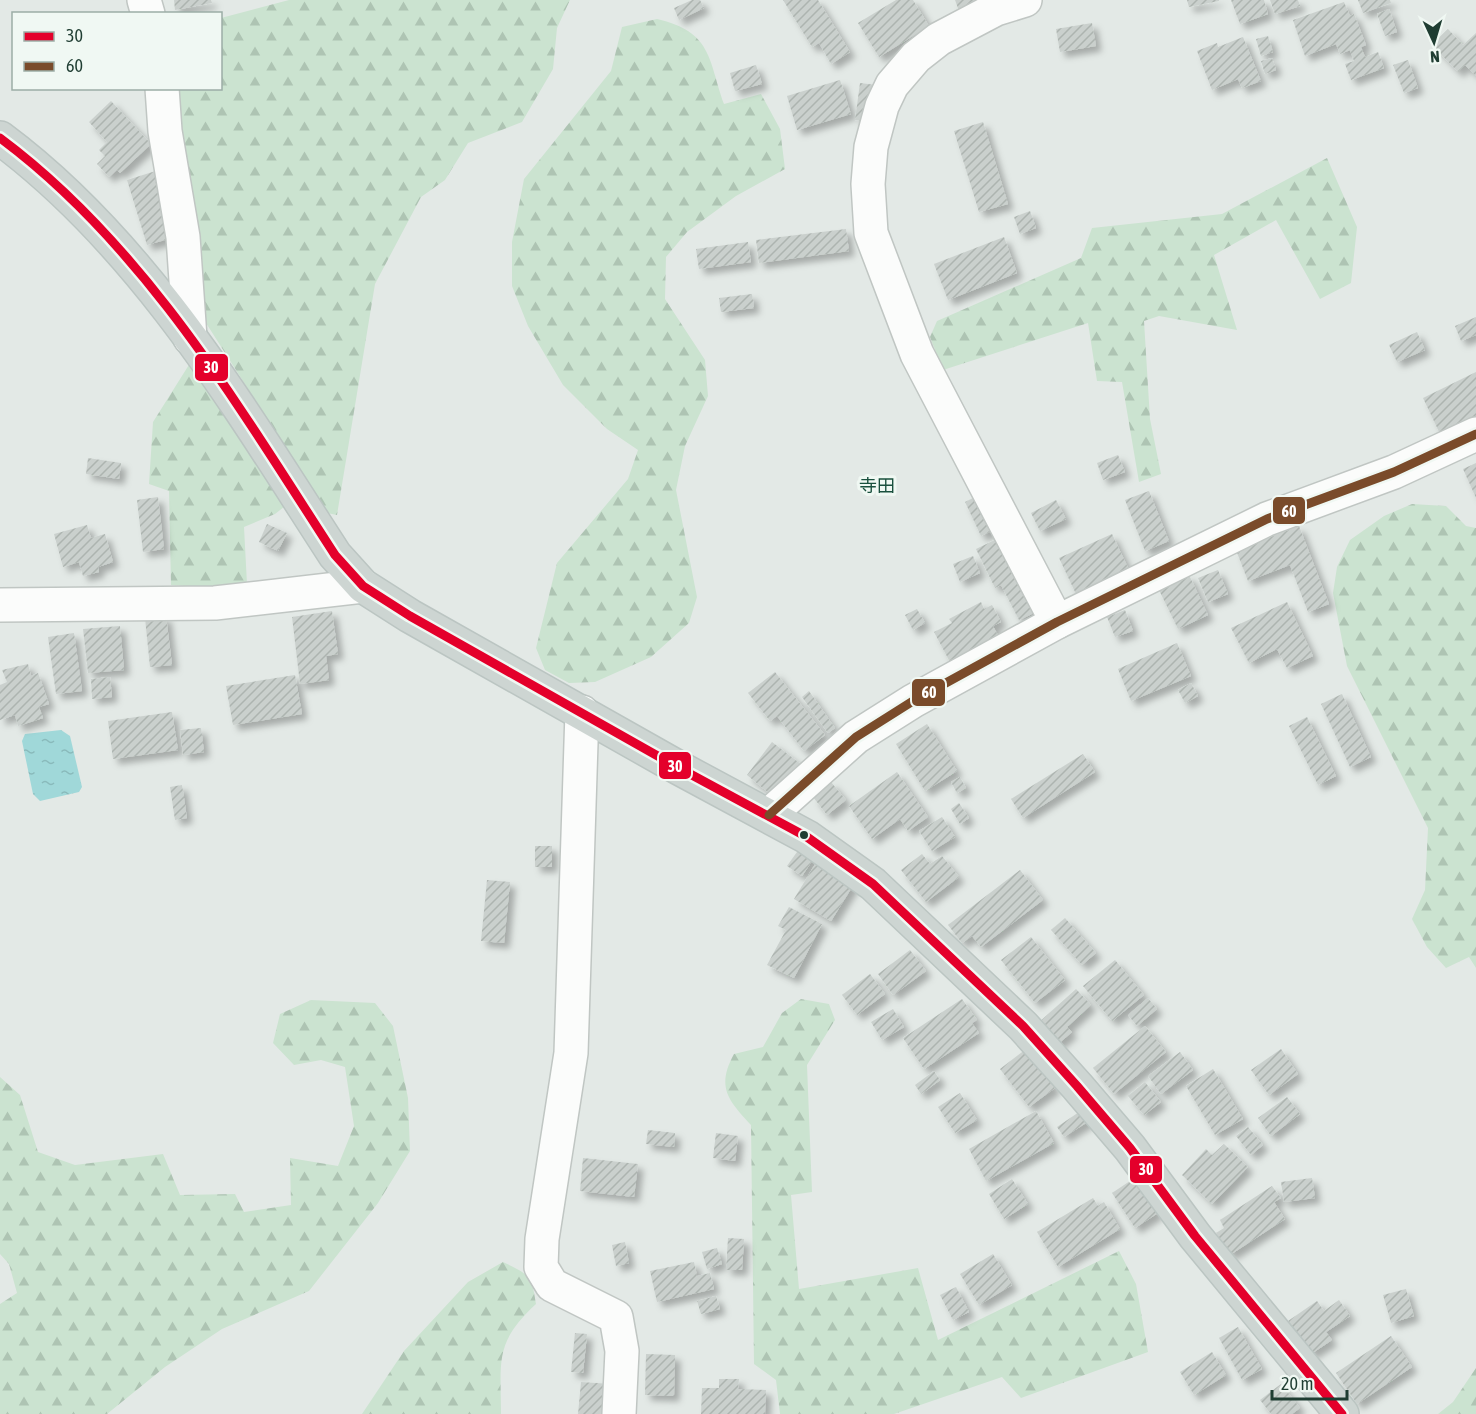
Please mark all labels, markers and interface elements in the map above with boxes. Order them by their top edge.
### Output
legend [12,12,222,90]
north arrow [1404,12,1464,72]
text: 30 [66,25,83,46]
text: N [1430,48,1440,66]
text: 60 [66,55,83,76]
line badge: 30 [194,353,229,382]
text: 30 [203,358,219,376]
district label: 寺田 [859,475,895,496]
line badge: 60 [1272,496,1306,525]
text: 60 [1281,502,1297,520]
line badge: 60 [911,678,946,707]
text: 60 [921,683,937,701]
line badge: 30 [658,751,692,780]
text: 30 [667,757,683,775]
unlabelled marker [798,829,810,841]
line badge: 30 [1129,1155,1163,1184]
text: 30 [1138,1160,1154,1178]
scale bar [1272,1363,1347,1401]
text: 20 m [1281,1373,1313,1394]

